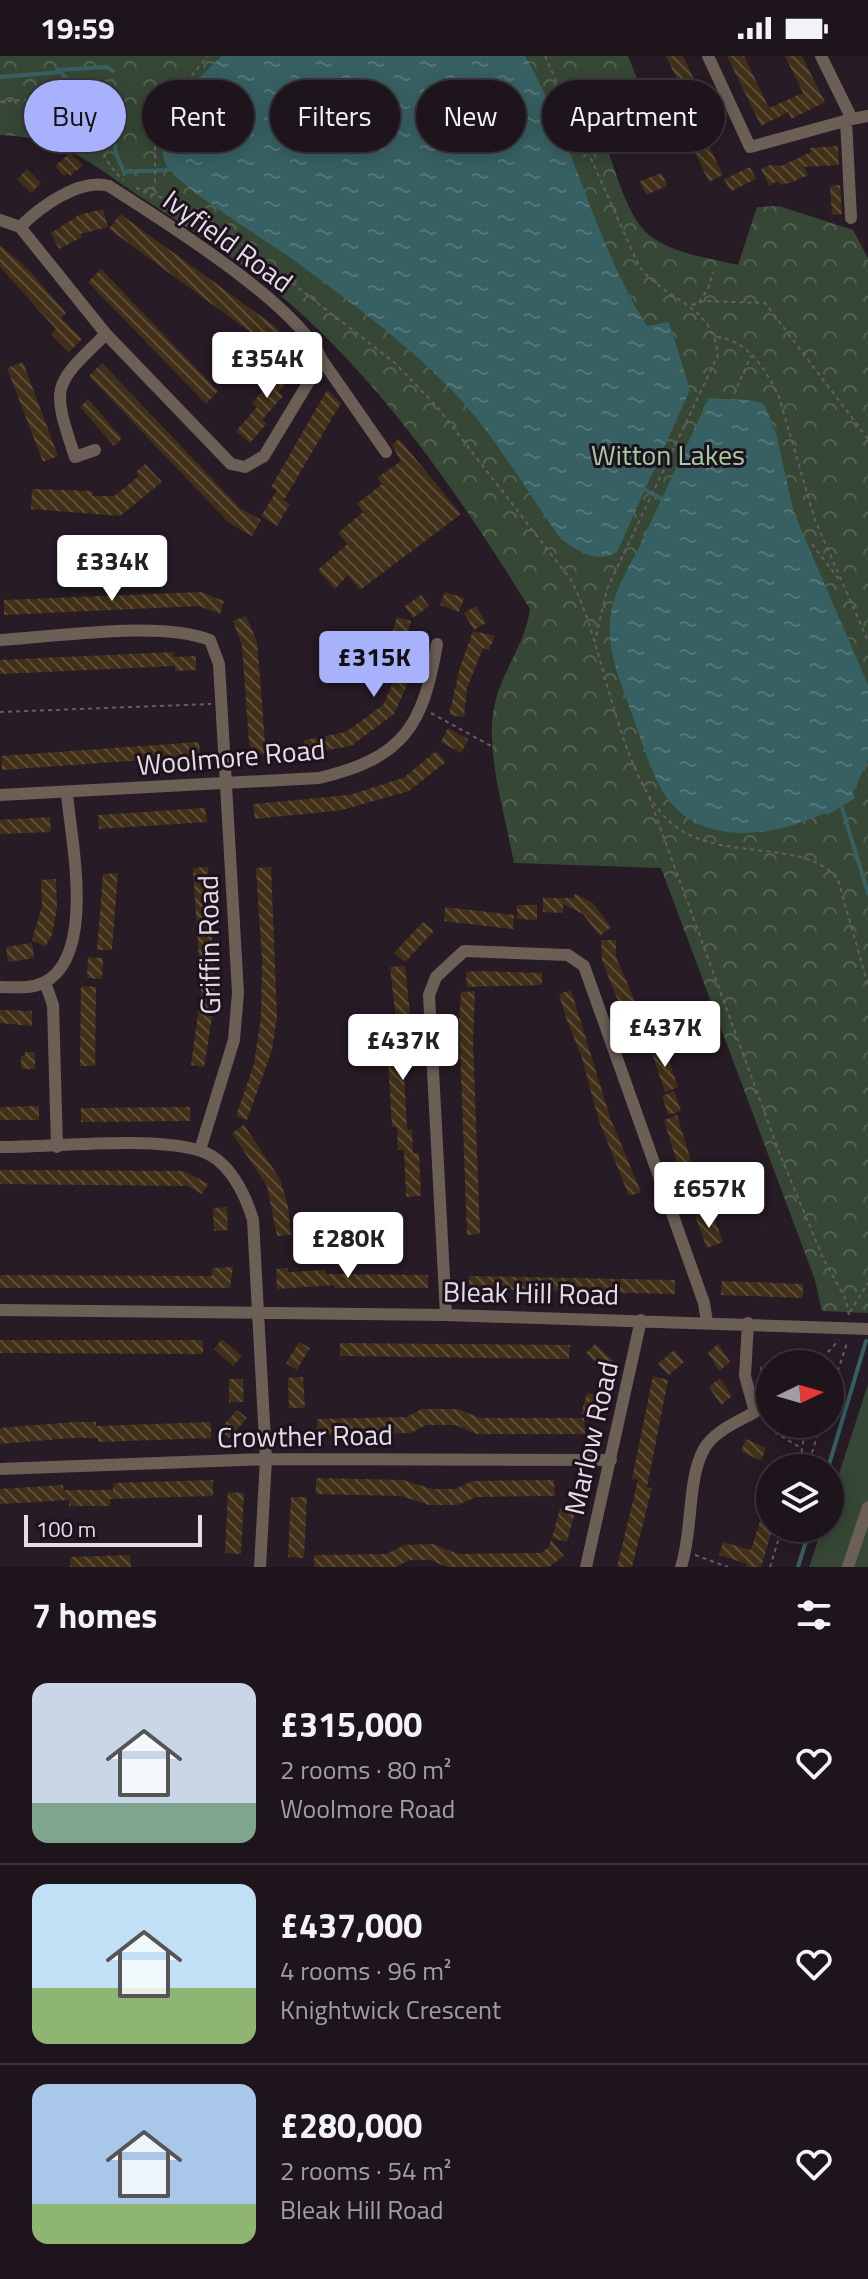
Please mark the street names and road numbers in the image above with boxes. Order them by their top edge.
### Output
street label: Ivyfield Road [154,179,302,303]
street label: Woolmore Road [135,727,327,786]
street label: Griffin Road [186,875,231,1015]
street label: Bleak Hill Road [443,1269,619,1316]
street label: Marlow Road [552,1357,629,1519]
street label: Crowther Road [217,1412,393,1459]

